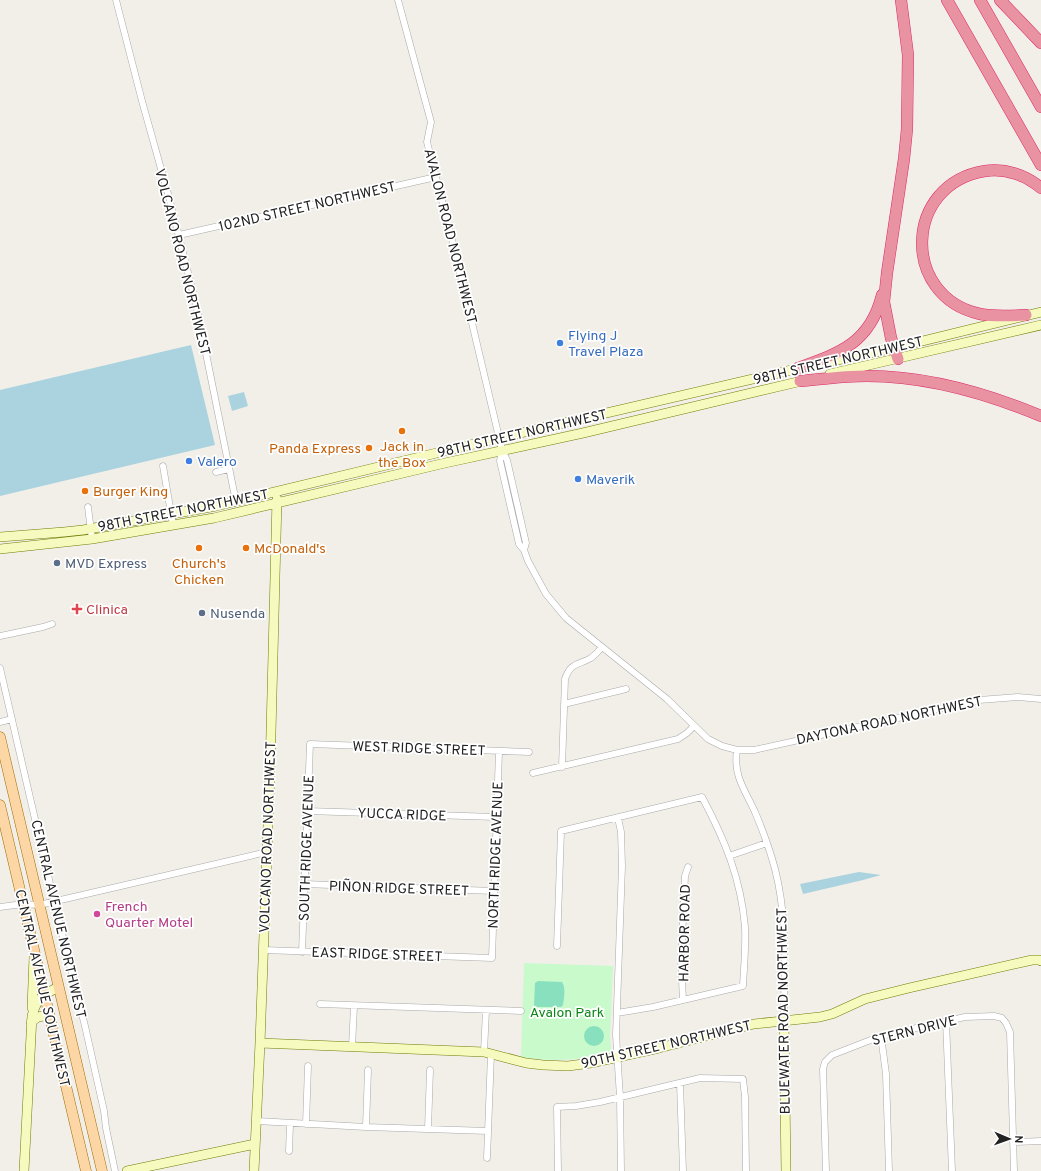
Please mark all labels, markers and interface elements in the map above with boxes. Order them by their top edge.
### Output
street label: AVALON ROAD NORTHWEST [419,147,480,326]
street label: VOLCANO ROAD NORTHWEST [150,167,213,358]
street label: 102ND STREET NORTHWEST [217,179,398,236]
place label: Flying J Travel Plaza [568,328,643,361]
street label: 98TH STREET NORTHWEST [752,334,925,389]
marker: Flying J Travel Plaza [555,338,565,348]
street label: 98TH STREET NORTHWEST [436,407,609,462]
marker: Jack in the Box [397,426,407,436]
place label: Jack in the Box [378,439,426,472]
place label: Panda Express [269,441,361,458]
marker: Panda Express [364,443,374,453]
place label: Valero [197,454,237,471]
marker: Valero [184,456,194,466]
place label: Maverik [586,472,635,489]
marker: Maverik [573,474,583,484]
place label: Burger King [93,484,168,501]
marker: Burger King [80,486,90,496]
street label: 98TH STREET NORTHWEST [96,487,270,536]
place label: McDonald's [254,541,326,558]
marker: Church's Chicken [194,543,204,553]
marker: McDonald's [241,543,251,553]
place label: MVD Express [65,556,147,573]
place label: Church's Chicken [172,556,226,589]
marker: MVD Express [52,558,62,568]
place label: Clinica [86,602,128,619]
marker: Clinica [71,603,83,615]
place label: Nusenda [210,606,265,623]
marker: Nusenda [197,608,207,618]
street label: DAYTONA ROAD NORTHWEST [795,693,984,749]
street label: WEST RIDGE STREET [352,739,486,760]
street label: VOLCANO ROAD NORTHWEST [257,741,280,933]
street label: SOUTH RIDGE AVENUE [296,775,319,921]
street label: NORTH RIDGE AVENUE [485,781,508,929]
street label: YUCCA RIDGE [357,805,447,826]
street label: CENTRAL AVENUE NORTHWEST [26,818,89,1020]
street label: PIÑON RIDGE STREET [328,879,469,900]
street label: HARBOR ROAD [676,884,695,982]
street label: CENTRAL AVENUE SOUTHWEST [10,888,73,1089]
place label: French Quarter Motel [105,899,193,932]
street label: BLUEWATER ROAD NORTHWEST [774,907,795,1114]
marker: French Quarter Motel [92,909,102,919]
street label: EAST RIDGE STREET [311,945,443,966]
park label: Avalon Park [530,1005,604,1022]
street label: STERN DRIVE [870,1013,959,1050]
street label: 90TH STREET NORTHWEST [580,1018,753,1073]
north arrow [989,1119,1029,1159]
text: N [1011,1135,1025,1144]

